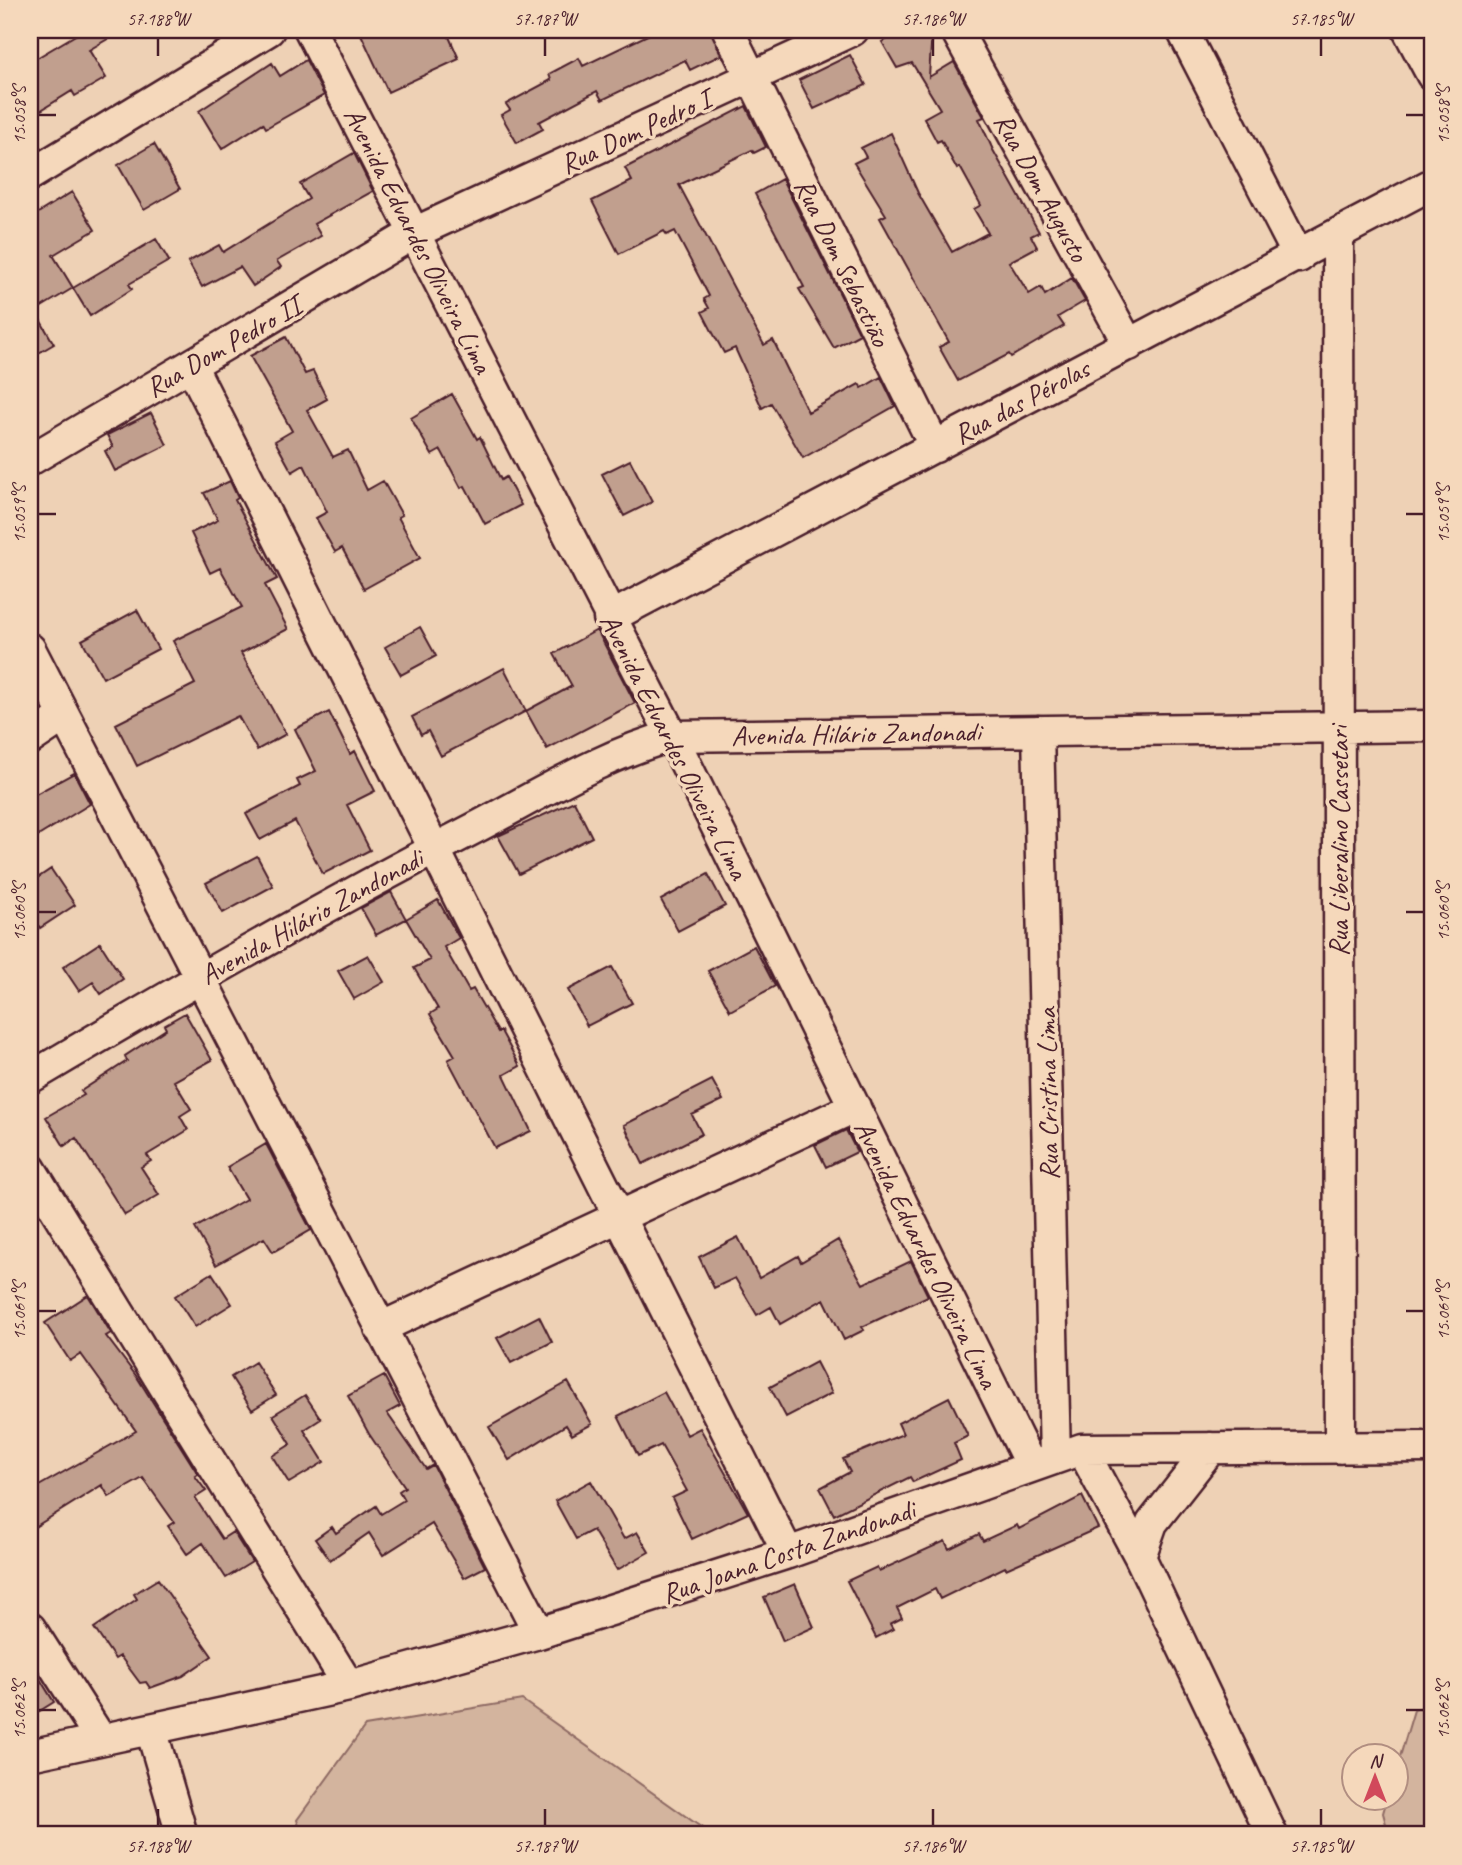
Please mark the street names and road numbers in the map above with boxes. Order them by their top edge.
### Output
street label: Rua Dom Pedro I [554,79,721,182]
street label: Avenida Edvardes Oliveira Lima [336,102,502,380]
street label: Rua Dom Augusto [986,107,1098,269]
street label: Rua Dom Sebastião [787,173,899,354]
street label: Rua Dom Pedro II [139,285,312,405]
street label: Rua das Pérolas [947,350,1097,452]
street label: Avenida Edvardes Oliveira Lima [592,608,758,886]
street label: Avenida Hilário Zandonadi [731,714,985,753]
street label: Rua Liberalino Cassetari [1321,722,1356,957]
street label: Avenida Hilário Zandonadi [194,839,432,992]
street label: Rua Cristina Lima [1028,1006,1067,1181]
street label: Avenida Edvardes Oliveira Lima [847,1115,1007,1395]
street label: Rua Joana Costa Zandonadi [657,1490,923,1611]

